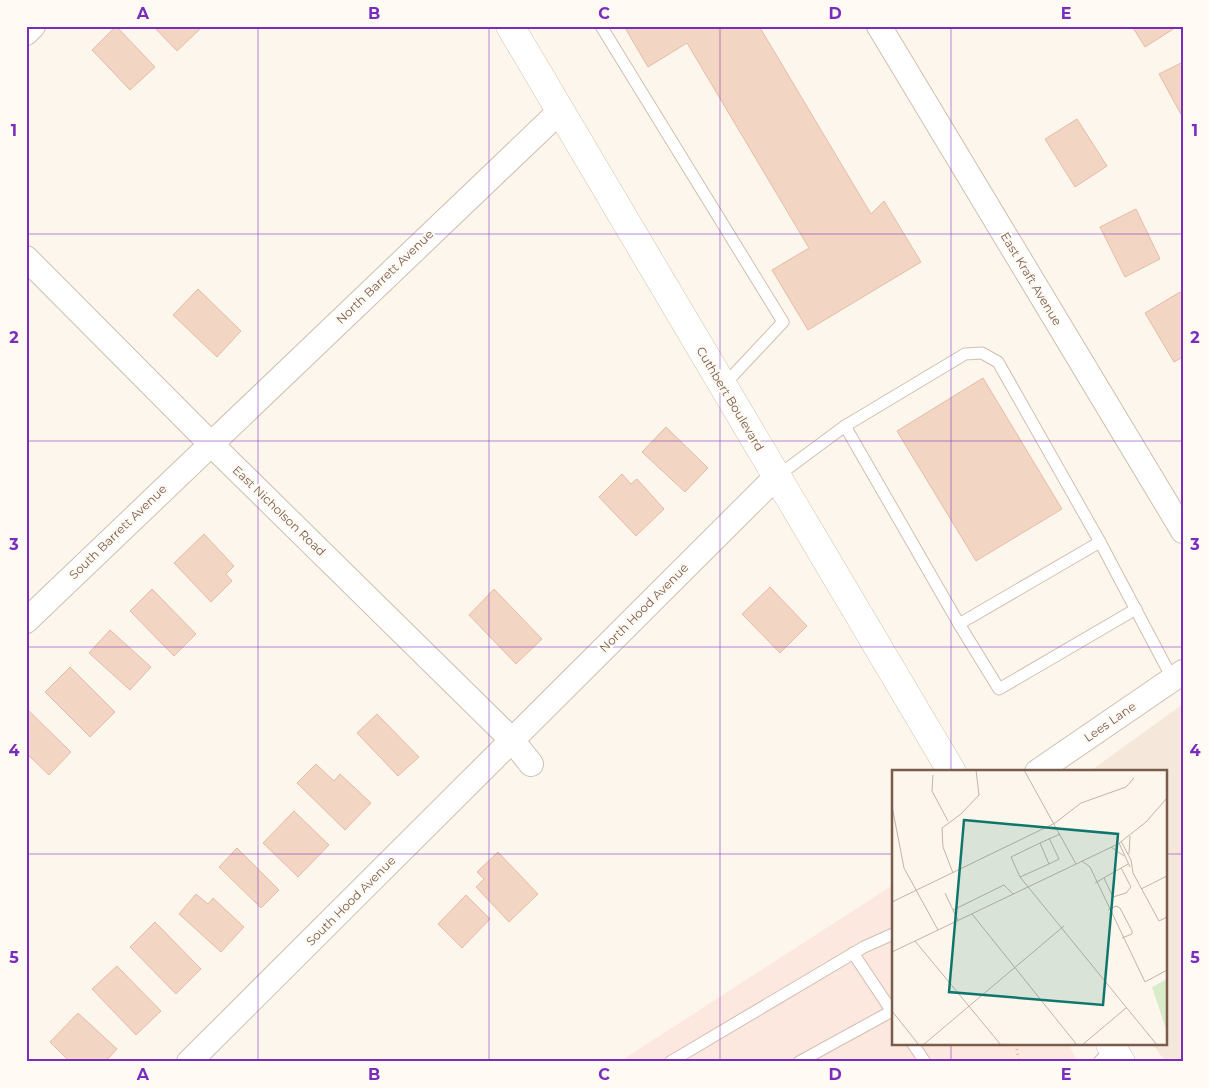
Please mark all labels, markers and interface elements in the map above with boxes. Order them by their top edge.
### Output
text: A [136,4,150,23]
text: B [368,4,380,23]
text: C [598,4,610,23]
text: D [828,4,842,23]
text: E [1061,4,1071,23]
text: 1 [11,121,17,140]
text: 1 [1192,121,1198,140]
street label: North Barrett Avenue [333,226,436,327]
street label: East Kraft Avenue [998,229,1065,328]
text: 2 [9,328,19,347]
text: 2 [1190,328,1200,347]
street label: Cuthbert Boulevard [693,344,767,454]
street label: East Nicholson Road [230,462,329,559]
street label: South Barrett Avenue [66,481,170,582]
text: 3 [8,535,19,554]
text: 3 [1189,535,1200,554]
street label: North Hood Avenue [596,560,691,655]
street label: Lees Lane [1081,698,1139,745]
text: 4 [8,741,20,760]
text: 4 [1189,741,1201,760]
inset map [892,770,1166,1046]
street label: South Hood Avenue [303,853,399,949]
text: 5 [9,948,19,967]
text: 5 [1190,948,1200,967]
text: A [136,1065,150,1084]
text: B [368,1065,380,1084]
text: C [598,1065,610,1084]
text: D [828,1065,842,1084]
text: E [1061,1065,1071,1084]

